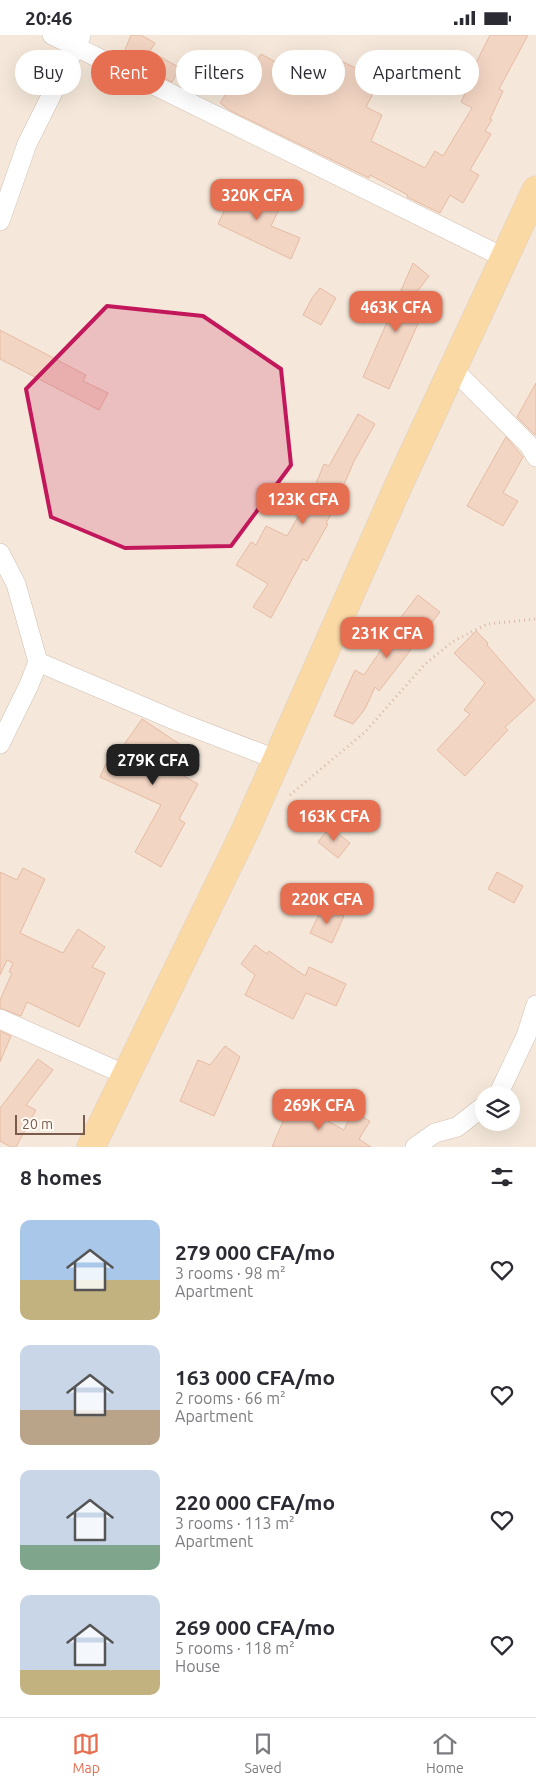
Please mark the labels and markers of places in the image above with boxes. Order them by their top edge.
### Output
pin: 320K CFA [205,179,309,221]
pin: 463K CFA [344,291,448,333]
pin: 123K CFA [251,483,355,525]
pin: 231K CFA [335,617,439,659]
pin: 279K CFA [101,743,205,786]
pin: 163K CFA [282,799,386,842]
pin: 220K CFA [275,883,379,925]
pin: 269K CFA [267,1089,371,1131]

